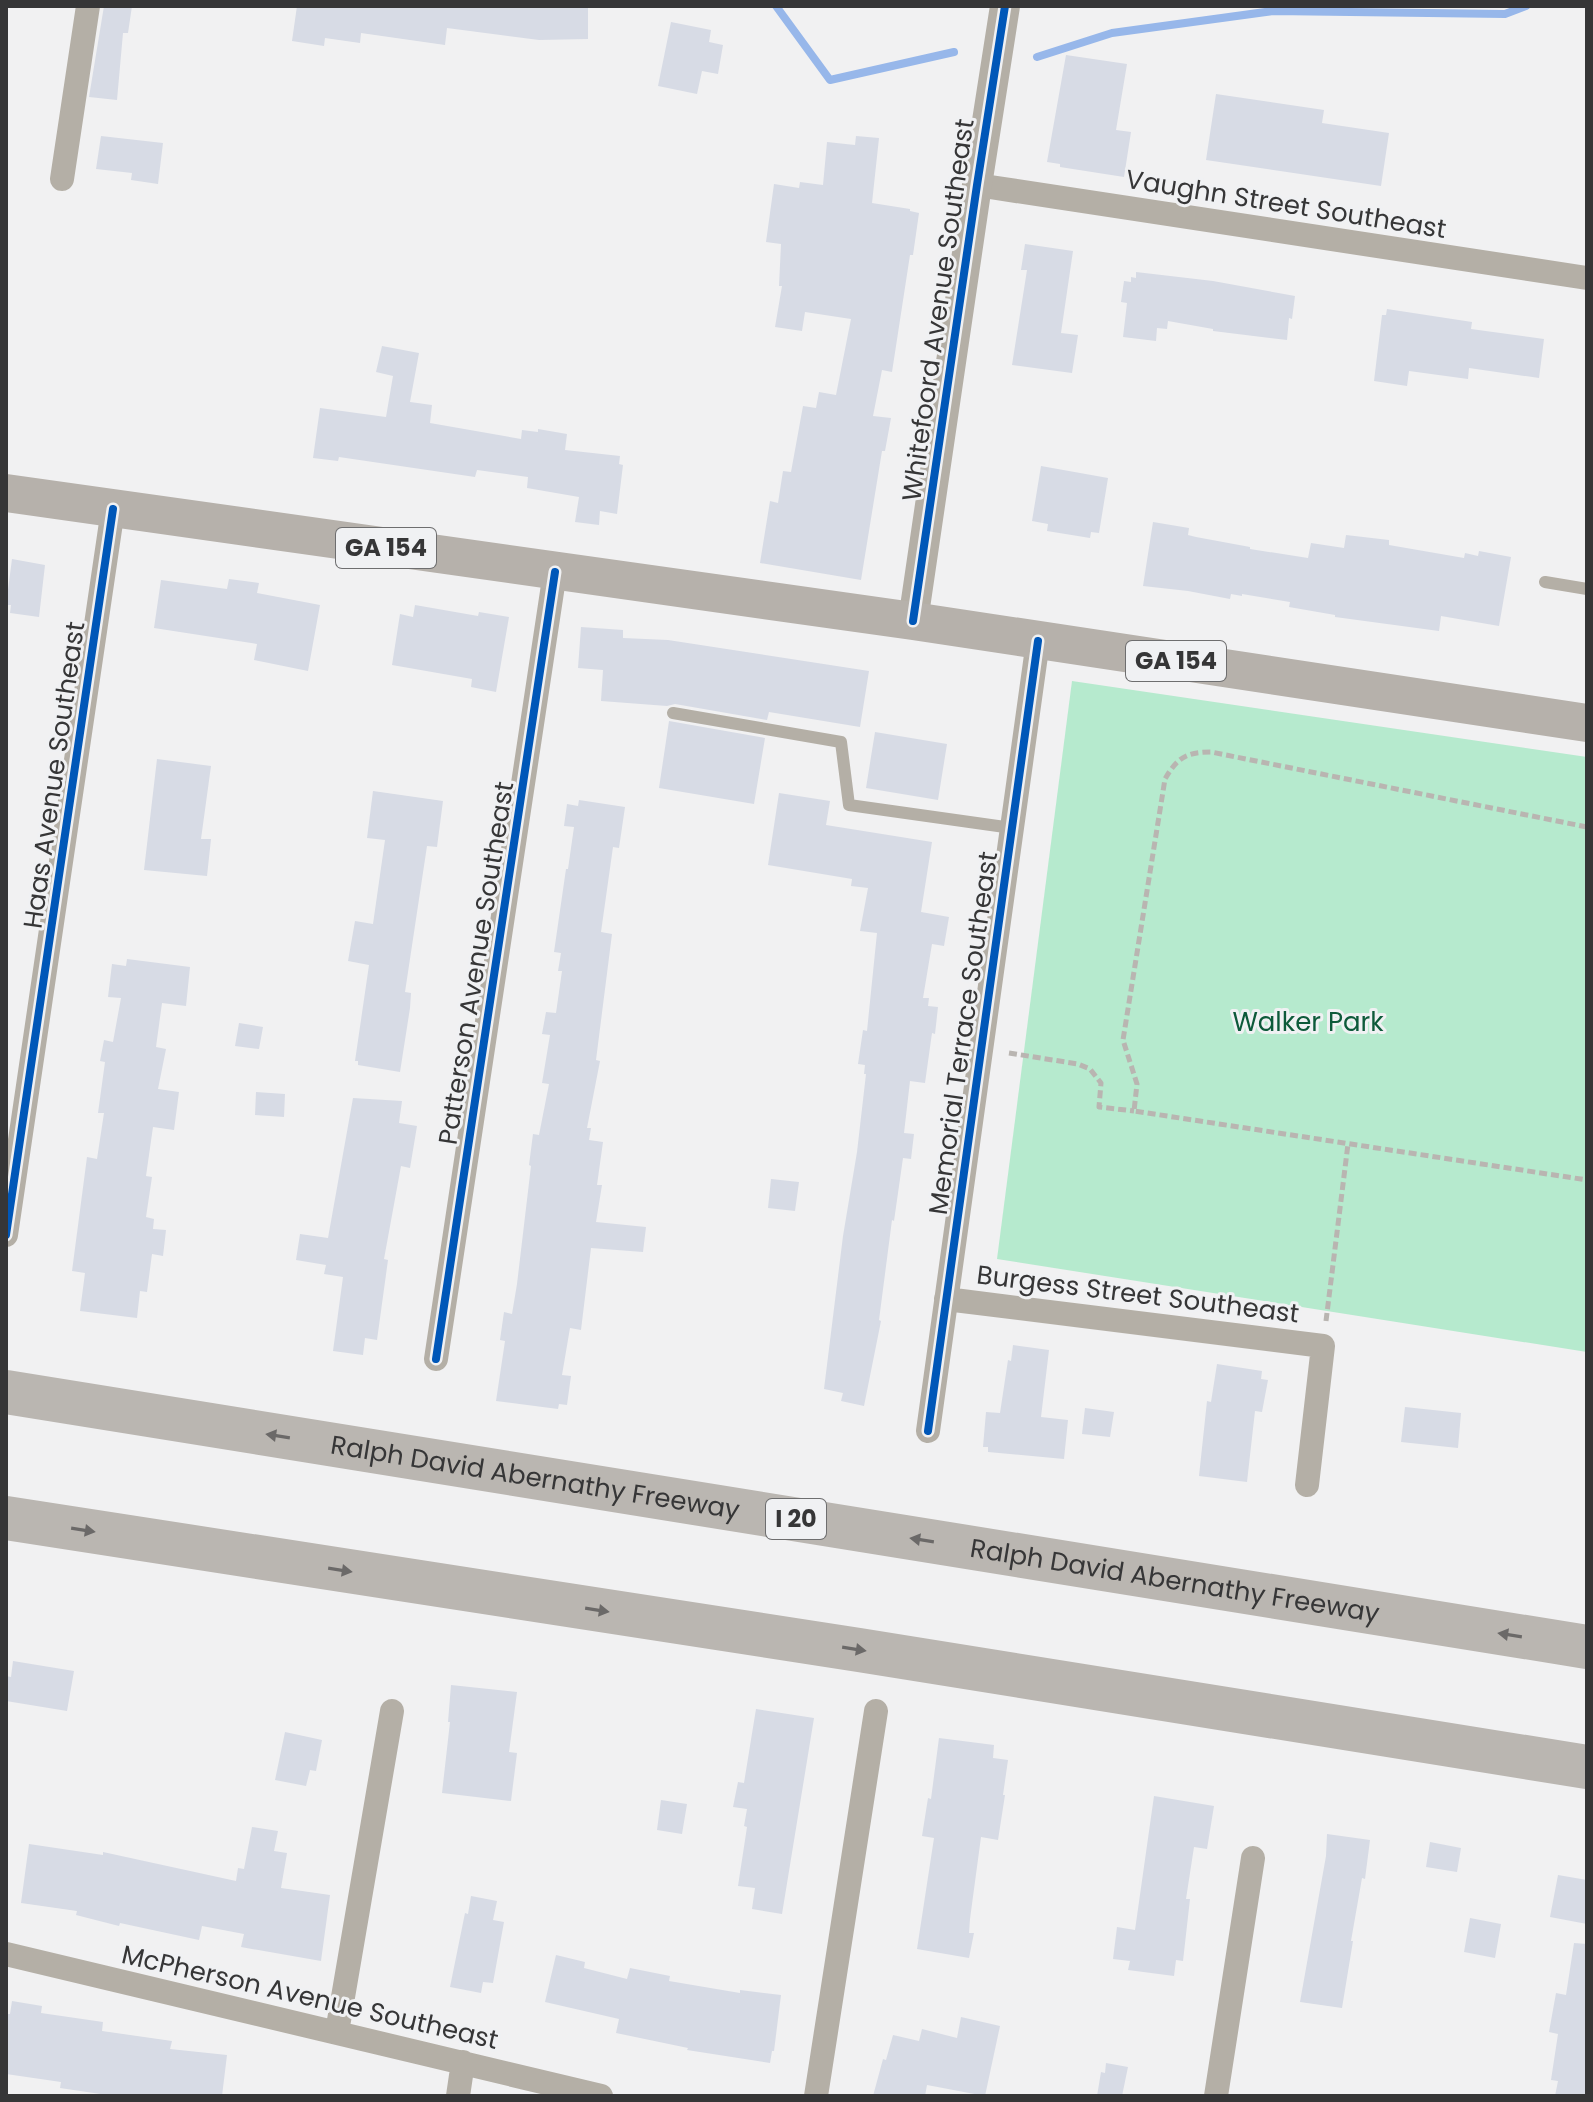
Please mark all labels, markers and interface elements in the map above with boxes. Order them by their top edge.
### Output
street label: Whitefoord Avenue Southeast [893,116,983,504]
street label: Vaughn Street Southeast [1123,161,1449,247]
road number: GA 154 [336,528,436,568]
street label: Haas Avenue Southeast [15,619,93,931]
road number: GA 154 [1126,641,1226,681]
street label: Patterson Avenue Southeast [430,779,522,1147]
street label: Memorial Terrace Southeast [920,849,1006,1217]
park label: Walker Park [1232,1004,1384,1040]
street label: Burgess Street Southeast [975,1256,1301,1332]
street label: Ralph David Abernathy Freeway [328,1427,743,1528]
one-way arrow [265,1429,290,1441]
road number: I 20 [766,1499,826,1539]
one-way arrow [71,1524,96,1537]
street label: Ralph David Abernathy Freeway [968,1530,1382,1631]
one-way arrow [909,1533,934,1545]
one-way arrow [328,1564,353,1577]
one-way arrow [585,1604,610,1617]
one-way arrow [1497,1628,1522,1640]
one-way arrow [842,1643,867,1656]
street label: McPherson Avenue Southeast [118,1936,502,2058]

